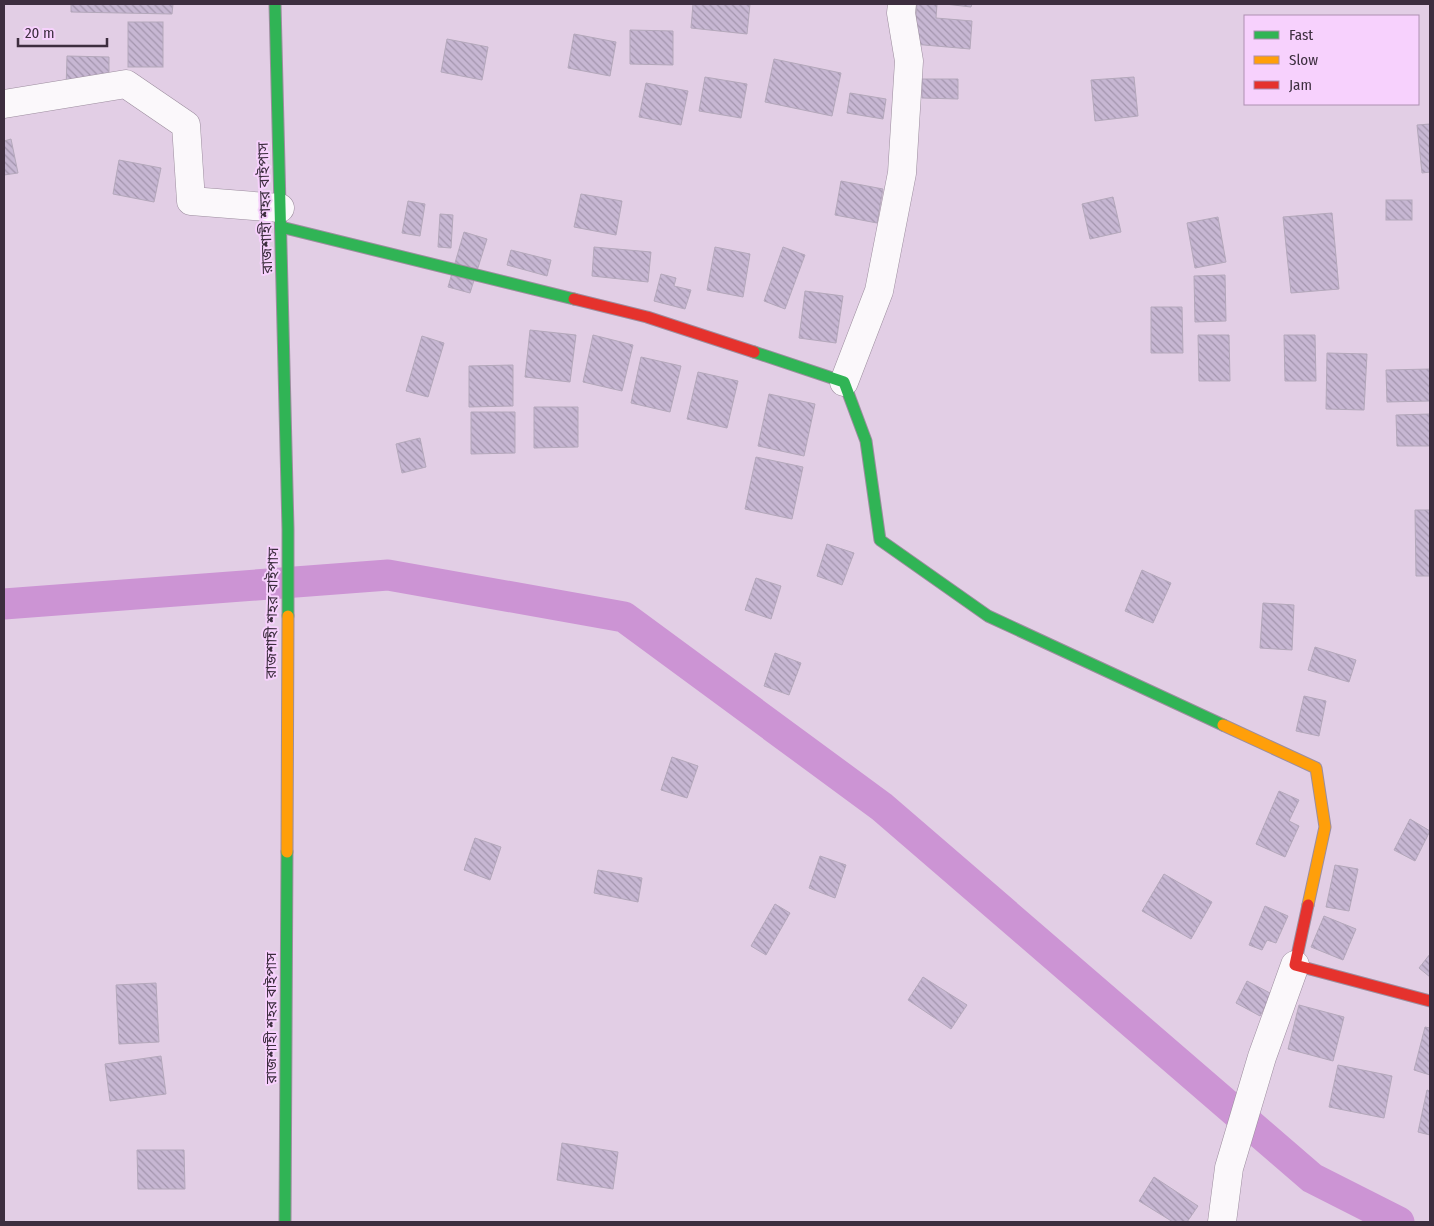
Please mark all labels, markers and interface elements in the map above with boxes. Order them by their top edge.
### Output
scale bar [18,15,106,47]
legend [1244,15,1419,105]
text: 20 m [25,24,55,42]
text: Fast [1289,26,1313,44]
text: Slow [1289,51,1318,69]
text: Jam [1289,76,1312,94]
street label: রাজশাহী শহর বাইপাস [254,141,276,275]
street label: রাজশাহী শহর বাইপাস [262,547,282,680]
street label: রাজশাহী শহর বাইপাস [262,952,280,1085]

